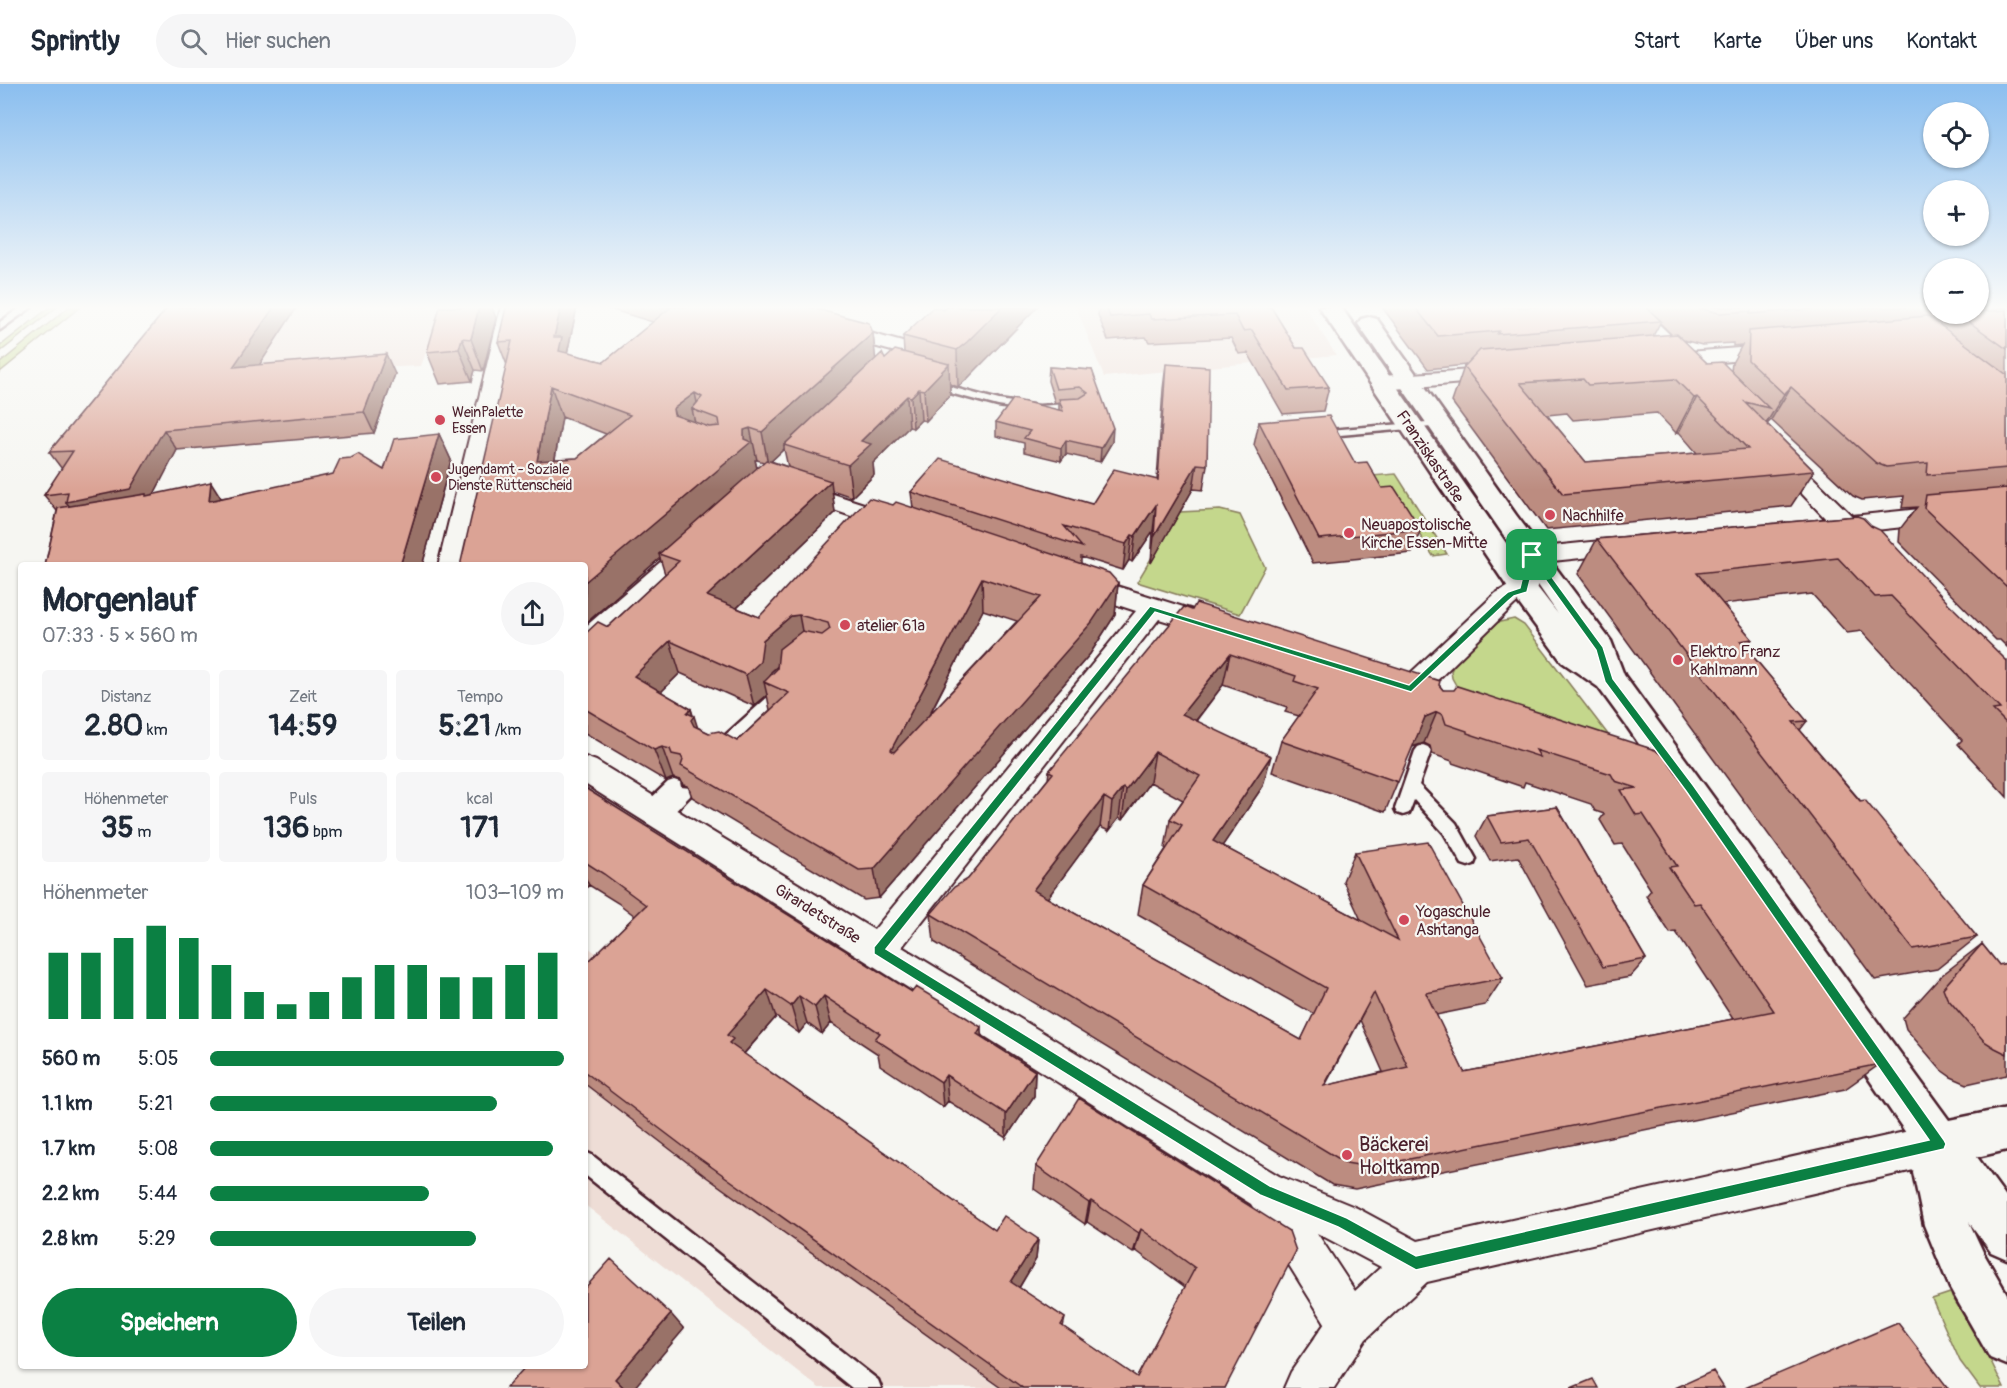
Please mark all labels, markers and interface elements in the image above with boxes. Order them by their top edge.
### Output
search box [156,14,576,68]
text: Sprintly [30,24,120,59]
icon: search [177,25,210,58]
text: Hier suchen [225,27,331,55]
text: Start [1634,28,1680,55]
text: Karte [1713,28,1762,55]
text: Über uns [1795,28,1873,55]
text: Kontakt [1906,28,1977,55]
map controls [1923,102,1989,324]
button: locate [1923,102,1989,168]
button: + [1923,180,1989,246]
button: − [1923,258,1989,324]
place label: WeinPalette Essen [452,404,523,437]
street label: Franziskastraße [1392,407,1468,507]
marker: WeinPalette Essen [433,413,447,427]
place label: Jugendamt - Soziale Dienste Rüttenscheid [448,461,573,494]
marker: Jugendamt - Soziale Dienste Rüttenscheid [429,470,443,484]
place label: Nachhilfe [1562,506,1624,526]
marker: Nachhilfe [1543,508,1557,522]
place label: Neuapostolische Kirche Essen-Mitte [1361,515,1488,553]
marker: Neuapostolische Kirche Essen-Mitte [1342,526,1356,540]
pin [1506,529,1557,580]
icon: arrive [1515,538,1548,571]
text: Morgenlauf [42,580,199,621]
button: share [501,582,564,645]
place label: atelier 61a [857,616,925,636]
marker: atelier 61a [838,618,852,632]
text: 07:33 · 5 × 560 m [42,623,198,648]
place label: Elektro Franz Kahlmann [1690,642,1780,680]
marker: Elektro Franz Kahlmann [1671,653,1685,667]
text: Distanz [101,687,151,707]
text: Zeit [289,687,317,707]
text: Tempo [457,687,503,707]
text: 2.80 [84,707,143,744]
text: 14:59 [269,707,337,744]
text: 5:21 [439,707,491,744]
text: km [143,720,168,740]
text: /km [491,720,521,740]
text: Höhenmeter [83,789,169,809]
text: Puls [289,789,317,809]
text: kcal [467,789,493,809]
text: 35 [101,809,134,846]
text: 136 [263,809,309,846]
text: 171 [460,809,500,846]
text: m [134,822,151,842]
text: bpm [309,822,343,842]
street label: Girardetstraße [771,879,864,948]
text: Höhenmeter [42,880,148,905]
text: 103–109 m [466,880,564,905]
place label: Yogaschule Ashtanga [1415,902,1491,940]
marker: Yogaschule Ashtanga [1397,913,1411,927]
text: 560 m [42,1046,100,1071]
text: 5:05 [138,1046,179,1071]
text: 1.1 km [42,1091,92,1116]
text: 5:21 [138,1091,173,1116]
place label: Bäckerei Holtkamp [1359,1132,1440,1180]
text: 1.7 km [42,1136,95,1161]
text: 5:08 [138,1136,178,1161]
marker: Bäckerei Holtkamp [1340,1148,1354,1162]
text: 2.2 km [42,1181,99,1206]
text: 5:44 [138,1181,177,1206]
text: 2.8 km [42,1226,98,1251]
text: 5:29 [138,1226,176,1251]
button: Speichern [42,1288,297,1357]
button: Teilen [309,1288,564,1357]

